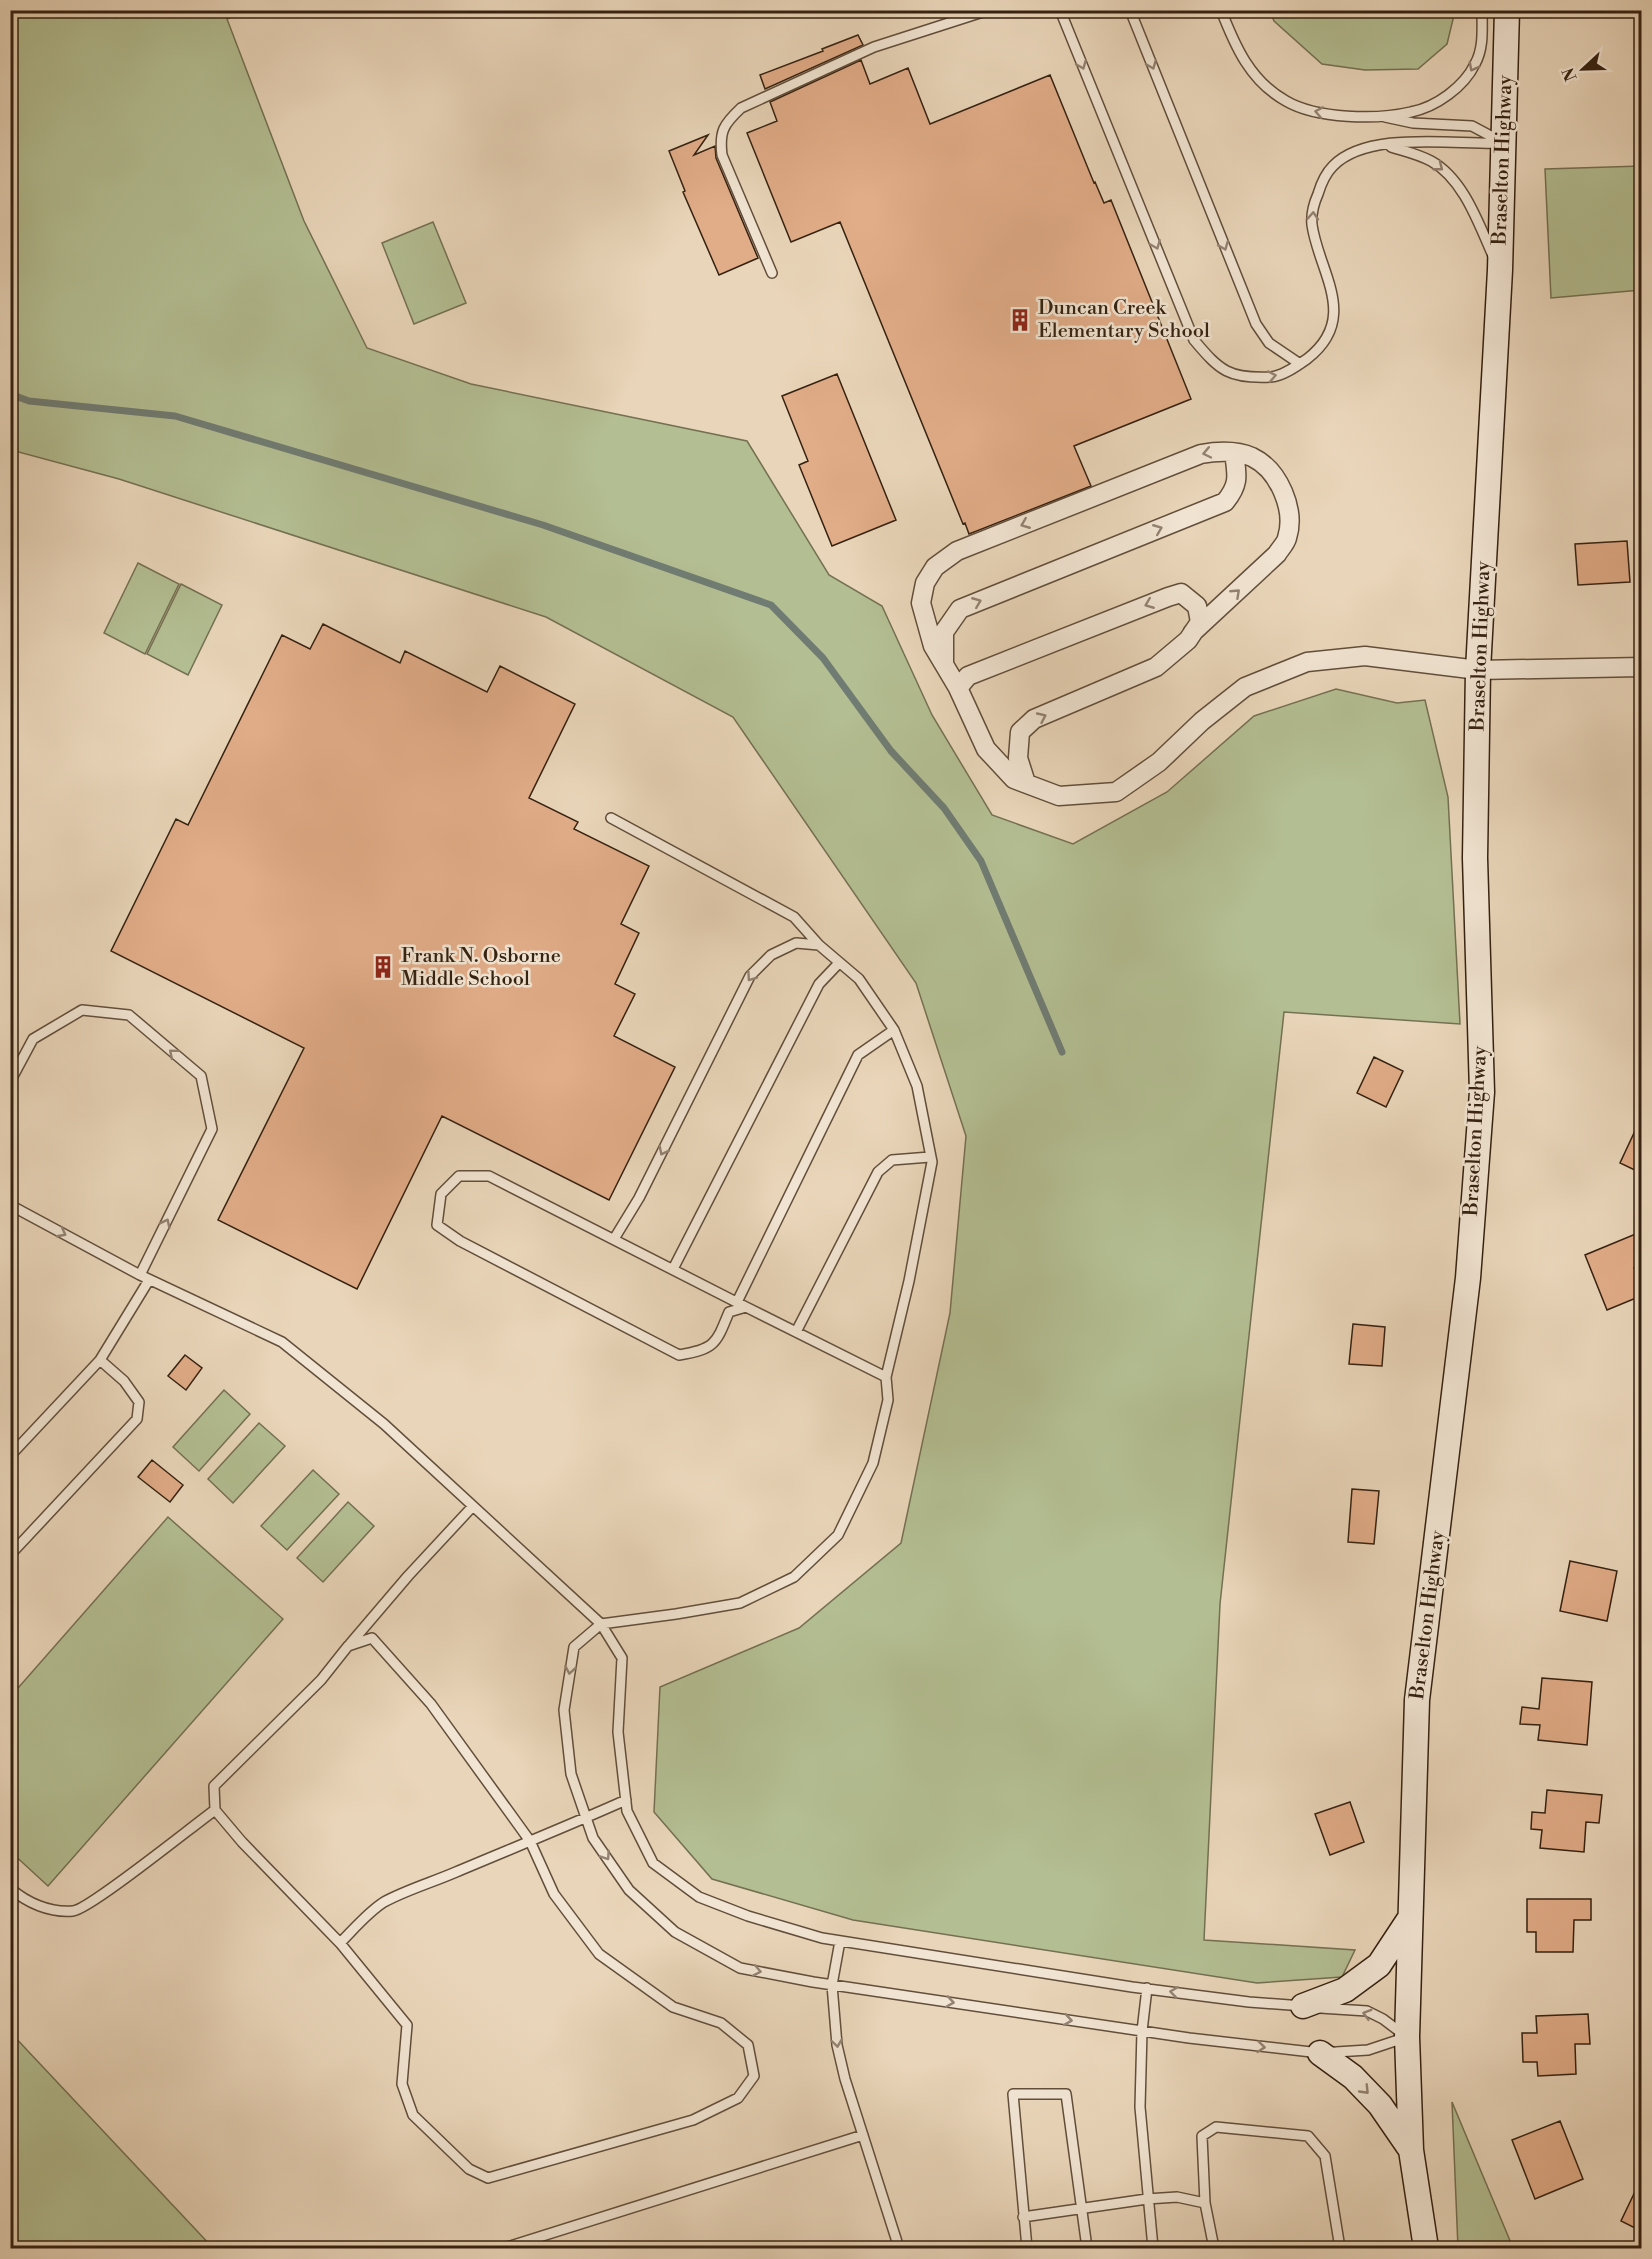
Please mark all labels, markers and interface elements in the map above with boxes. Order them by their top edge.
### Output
north arrow [1553,39,1613,99]
one-way arrow [1075,58,1087,69]
one-way arrow [1145,58,1157,69]
one-way arrow [1469,61,1480,71]
text: N [1558,64,1582,84]
street label: Braselton Highway [1488,74,1518,246]
one-way arrow [1314,106,1324,119]
one-way arrow [1432,160,1443,171]
one-way arrow [1306,211,1319,220]
one-way arrow [1149,239,1161,250]
one-way arrow [1217,240,1230,250]
place label: Duncan Creek Elementary School [1038,296,1210,344]
building icon: Duncan Creek Elementary School [1007,307,1033,333]
one-way arrow [1267,370,1277,382]
one-way arrow [1202,446,1212,459]
one-way arrow [1020,517,1031,529]
one-way arrow [1152,524,1163,536]
street label: Braselton Highway [1466,560,1496,732]
one-way arrow [1230,589,1240,600]
one-way arrow [971,597,982,609]
one-way arrow [1144,597,1155,609]
one-way arrow [1035,712,1046,724]
place label: Frank N. Osborne Middle School [401,944,561,992]
building icon: Frank N. Osborne Middle School [370,954,396,980]
one-way arrow [747,971,758,982]
street label: Braselton Highway [1459,1045,1493,1218]
one-way arrow [169,1049,180,1060]
one-way arrow [658,1145,670,1156]
one-way arrow [158,1218,170,1229]
one-way arrow [56,1226,66,1237]
street label: Braselton Highway [1405,1529,1451,1702]
one-way arrow [565,1665,577,1675]
one-way arrow [599,1849,610,1860]
one-way arrow [752,1964,762,1977]
one-way arrow [1169,1987,1179,1999]
one-way arrow [944,1995,954,2008]
one-way arrow [1362,2009,1373,2021]
one-way arrow [1063,2014,1072,2026]
one-way arrow [831,2038,843,2047]
one-way arrow [1256,2040,1266,2052]
one-way arrow [1358,2083,1369,2094]

